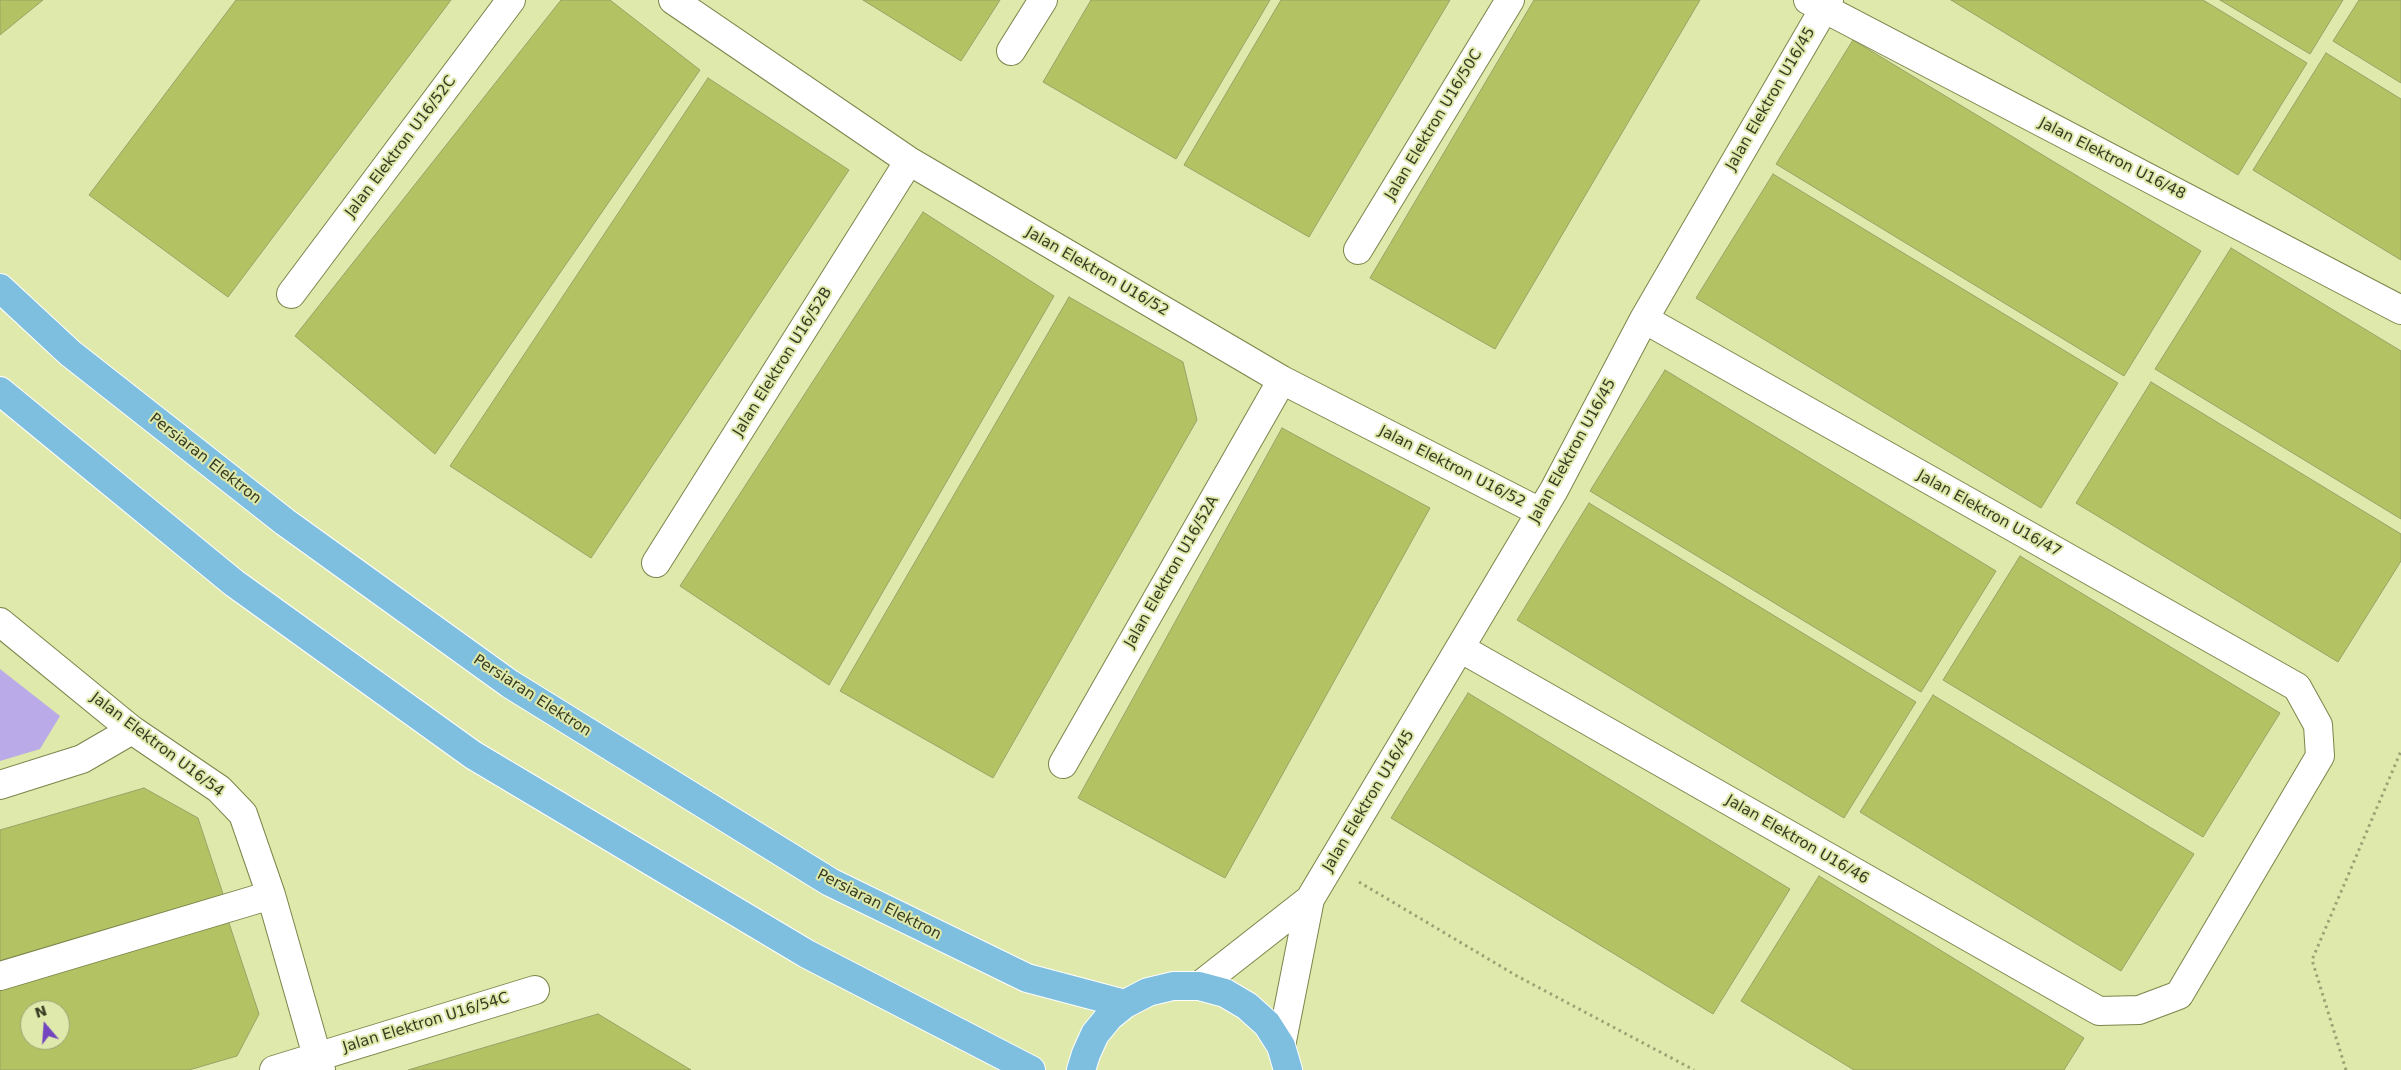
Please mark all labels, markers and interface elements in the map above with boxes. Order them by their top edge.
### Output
street label: Jalan Elektron U16/45 [1723,24,1819,174]
street label: Jalan Elektron U16/50C [1382,46,1486,204]
street label: Jalan Elektron U16/52C [342,73,460,221]
street label: Jalan Elektron U16/48 [2036,114,2188,204]
street label: Jalan Elektron U16/52 [1022,224,1172,320]
street label: Jalan Elektron U16/52B [730,284,836,440]
street label: Jalan Elektron U16/45 [1526,376,1620,526]
street label: Persiaran Elektron [146,410,264,508]
street label: Jalan Elektron U16/52 [1376,422,1528,512]
street label: Jalan Elektron U16/47 [1914,467,2064,561]
street label: Jalan Elektron U16/52A [1121,493,1223,651]
street label: Persiaran Elektron [470,651,594,741]
street label: Jalan Elektron U16/54 [87,689,227,801]
street label: Jalan Elektron U16/45 [1320,727,1418,875]
street label: Jalan Elektron U16/46 [1722,792,1872,888]
street label: Persiaran Elektron [814,866,944,944]
street label: Jalan Elektron U16/54C [341,989,511,1057]
north arrow [20,1000,70,1050]
text: N [33,1002,49,1021]

